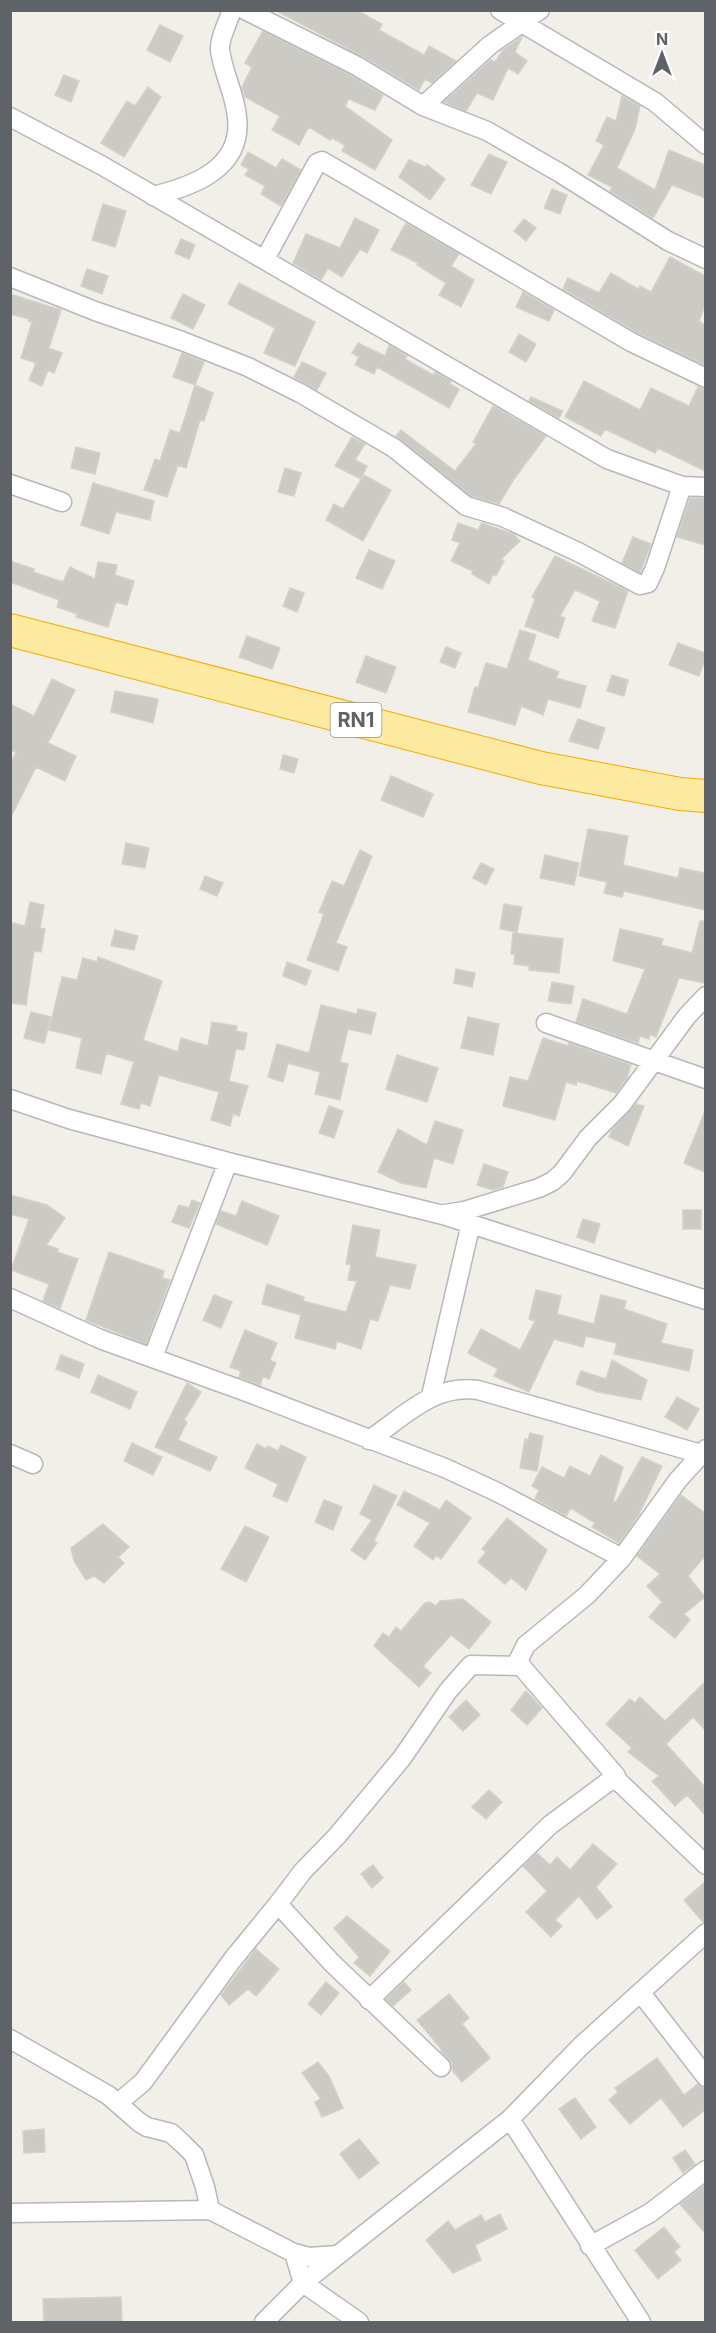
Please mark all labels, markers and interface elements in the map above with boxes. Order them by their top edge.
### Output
north arrow [632,24,692,84]
text: N [656,29,668,49]
road number: RN1 [330,703,382,737]

